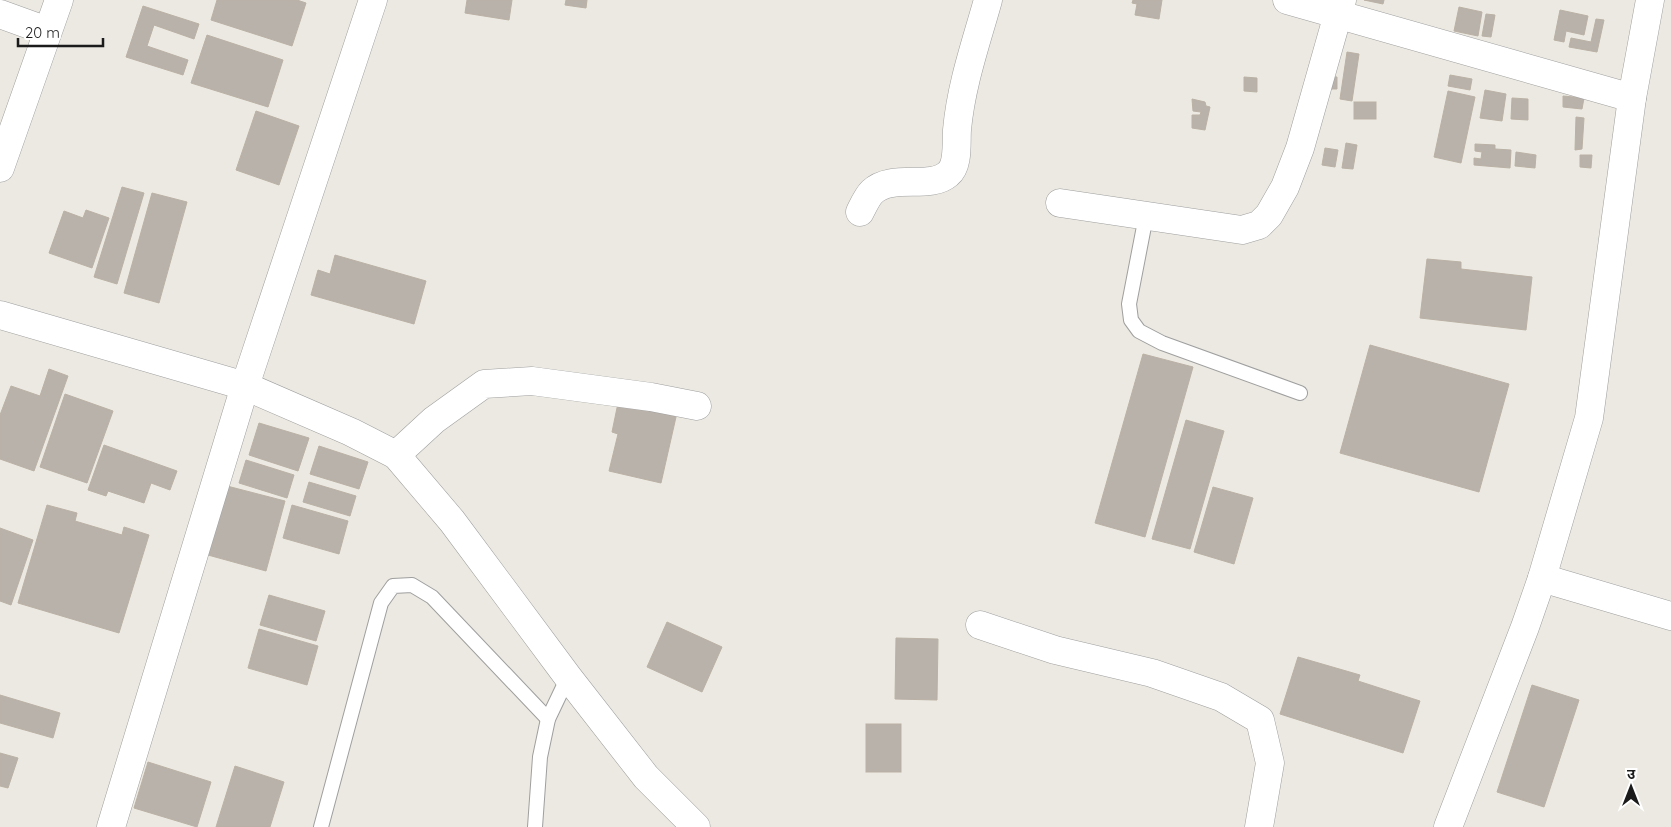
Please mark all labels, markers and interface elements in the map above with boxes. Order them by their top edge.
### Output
scale bar [18,15,102,47]
text: 20 m [25,23,60,42]
north arrow [1606,762,1656,812]
text: उ [1627,765,1636,783]

